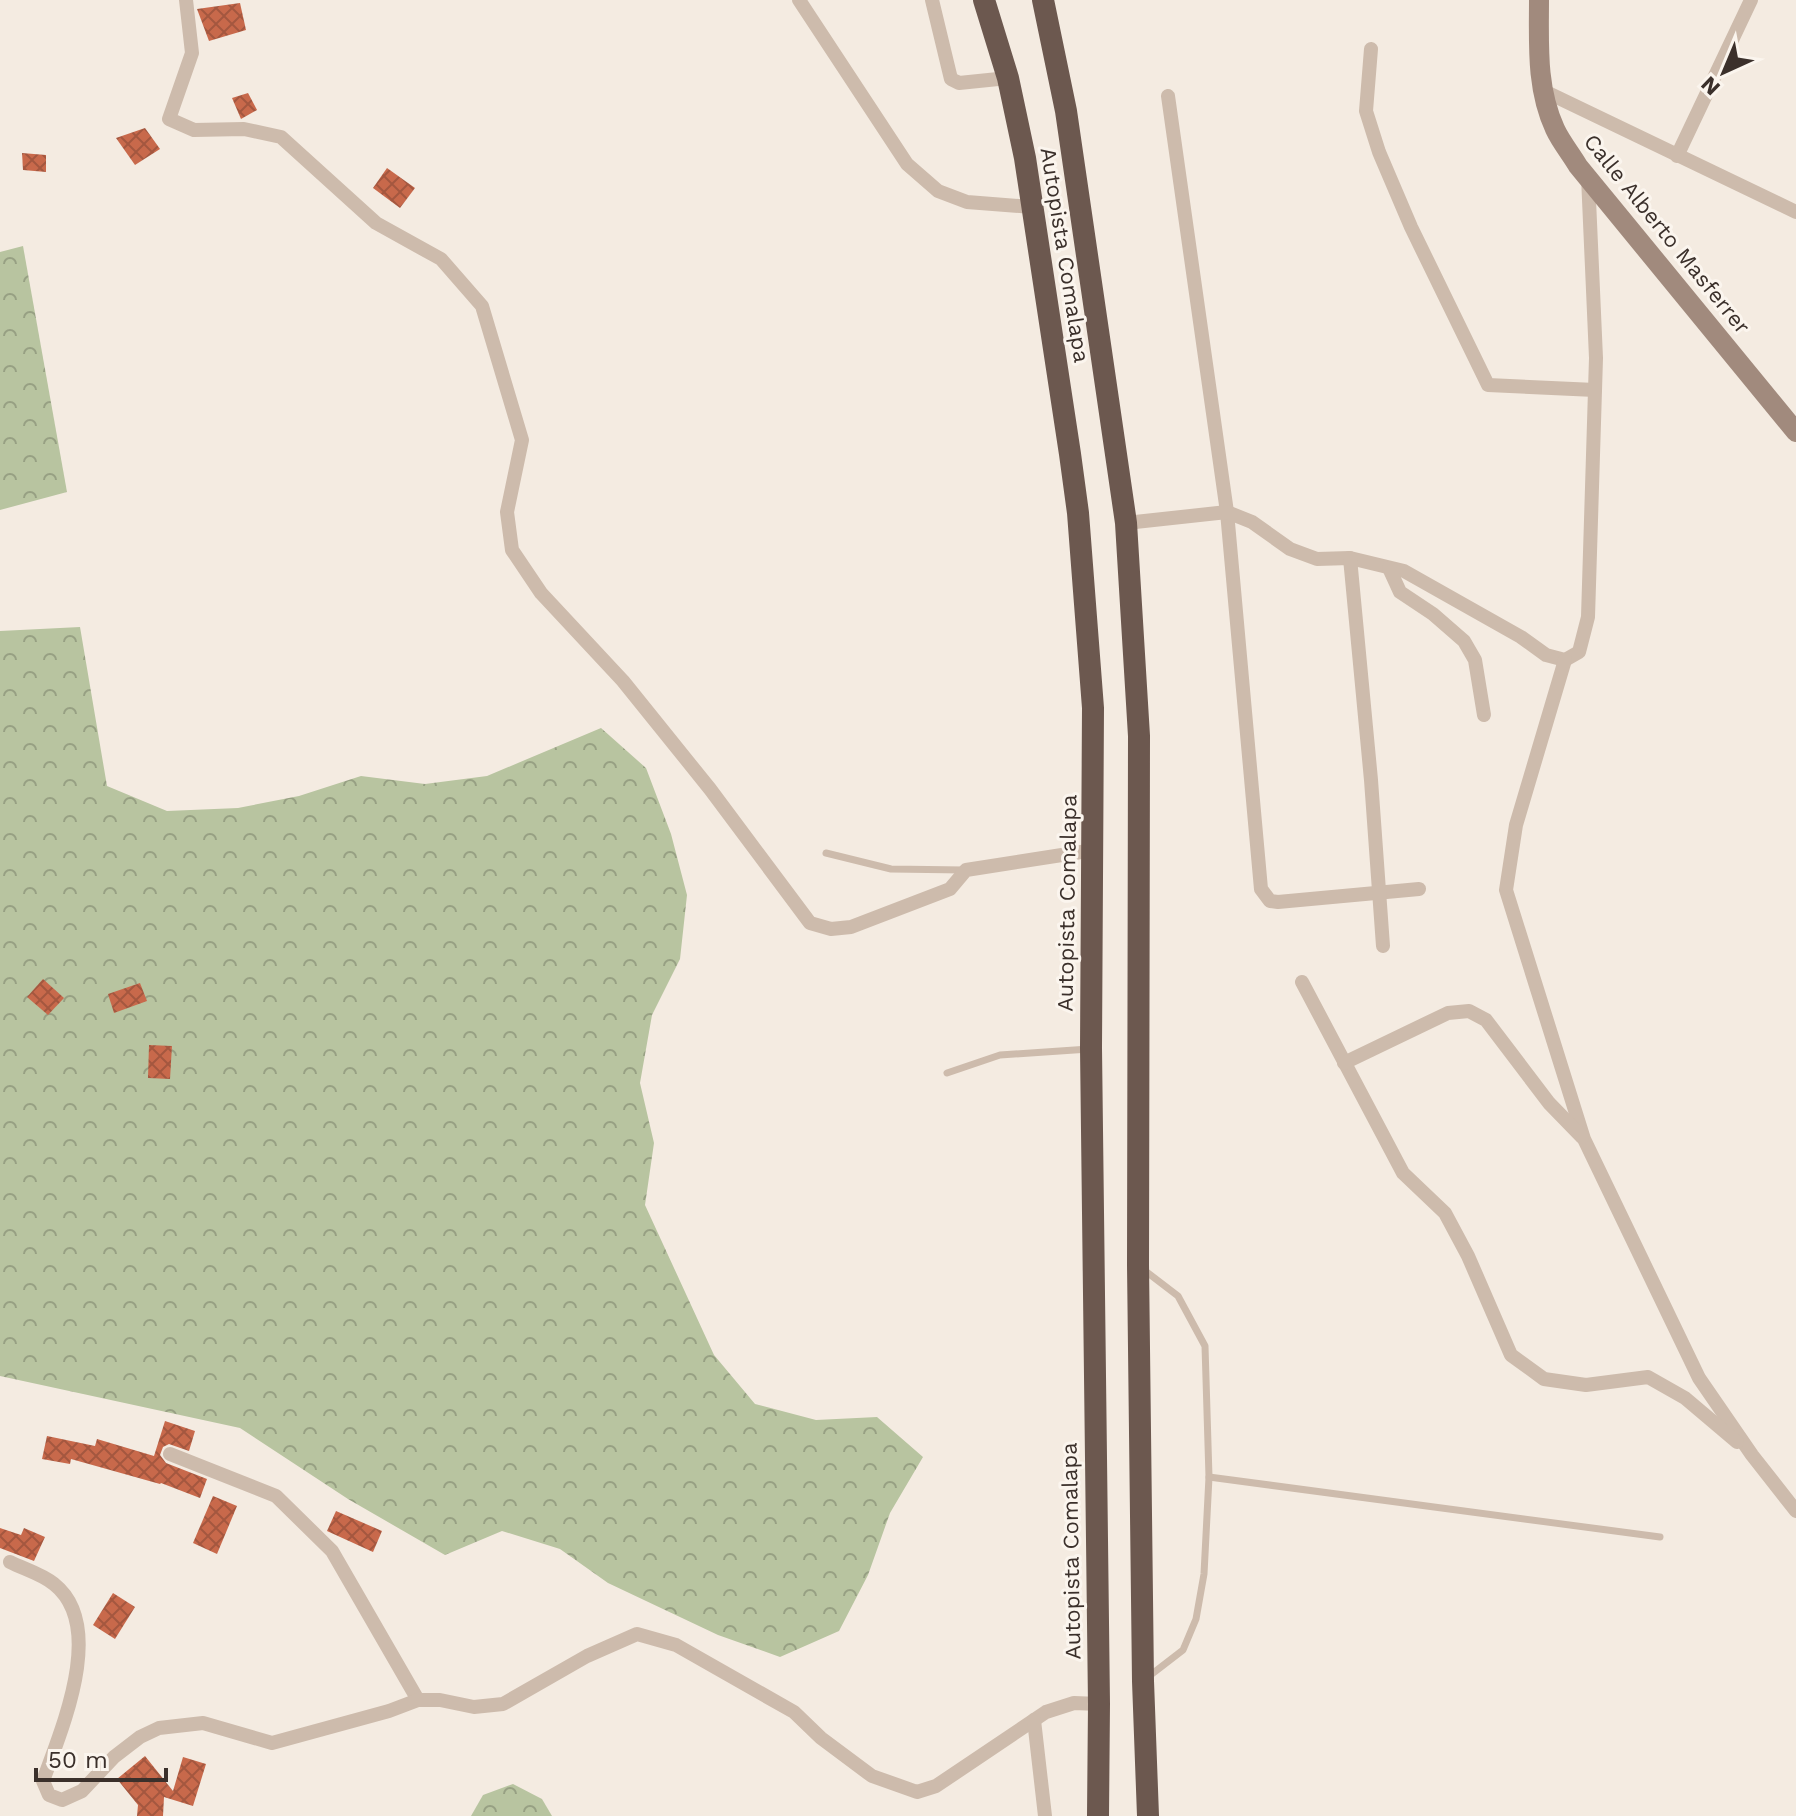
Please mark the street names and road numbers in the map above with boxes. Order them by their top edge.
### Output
street label: Calle Alberto Masferrer [1579,129,1755,339]
street label: Autopista Comalapa [1036,146,1094,364]
street label: Autopista Comalapa [1053,794,1081,1012]
street label: Autopista Comalapa [1057,1442,1085,1660]

